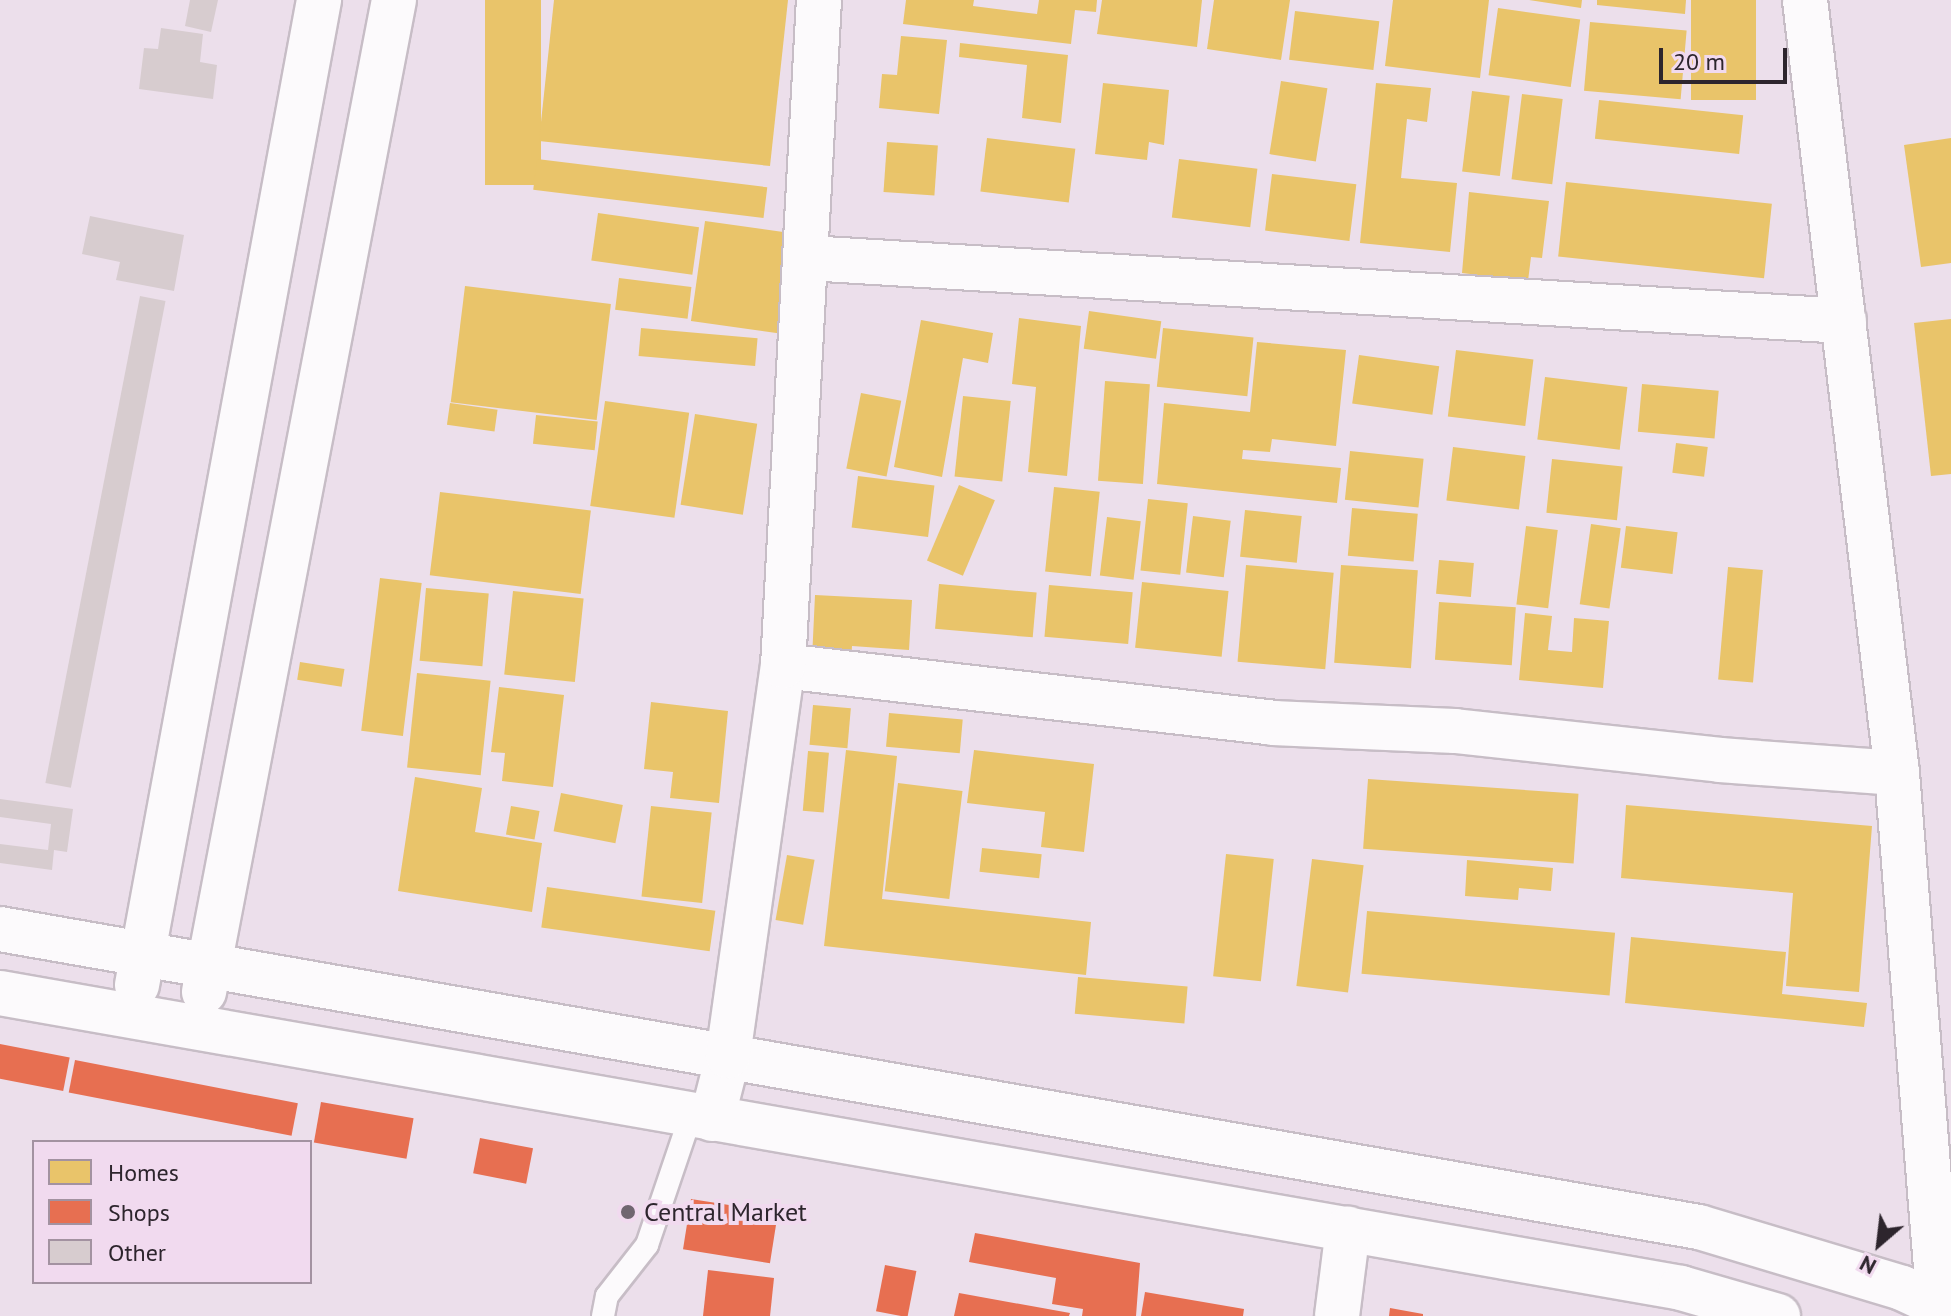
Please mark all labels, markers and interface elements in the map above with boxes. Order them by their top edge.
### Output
scale bar [1663,32,1791,82]
text: 20 m [1673,46,1725,77]
legend [32,1140,312,1284]
text: Homes [108,1157,179,1188]
place label: Central Market [644,1196,807,1228]
text: Shops [108,1197,170,1228]
marker: Central Market [619,1203,637,1221]
north arrow [1839,1204,1919,1284]
text: Other [108,1237,166,1268]
text: N [1855,1249,1881,1281]

